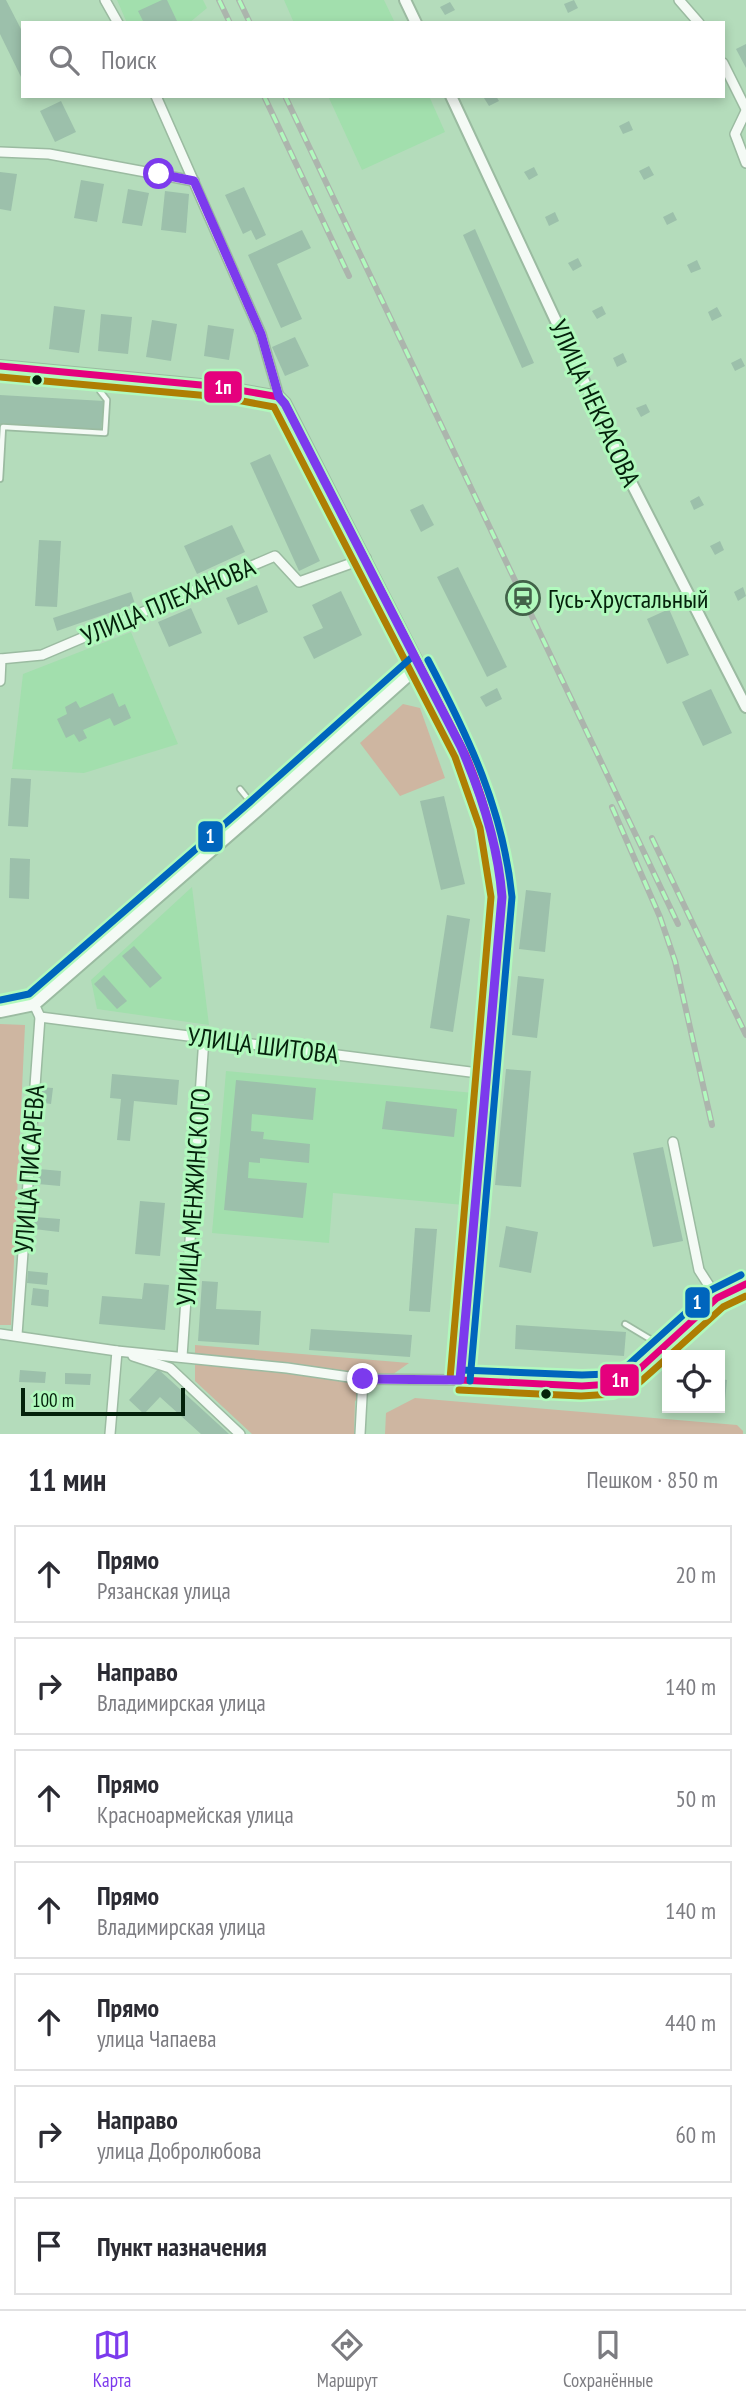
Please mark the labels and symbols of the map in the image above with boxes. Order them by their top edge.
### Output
route start [143,158,174,189]
street label: УЛИЦА НЕКРАСОВА [542,314,648,492]
line badge: 1п [203,370,243,404]
unlabelled marker [30,373,44,387]
text: 1п [214,375,232,399]
street label: УЛИЦА ПЛЕХАНОВА [76,549,260,652]
station icon: Гусь-Хрустальный [504,579,542,617]
place label: Гусь-Хрустальный [548,582,708,615]
line badge: 1 [197,820,224,853]
text: 1 [205,824,215,848]
street label: УЛИЦА ШИТОВА [186,1019,341,1071]
street label: УЛИЦА ПИСАРЕВА [7,1083,51,1254]
street label: УЛИЦА МЕНЖИНСКОГО [169,1087,217,1307]
line badge: 1 [684,1286,711,1319]
text: 1 [692,1290,702,1314]
route end [347,1363,378,1394]
line badge: 1п [599,1363,640,1397]
text: 1п [611,1368,629,1392]
scale bar [21,1385,186,1417]
unlabelled marker [539,1387,553,1401]

